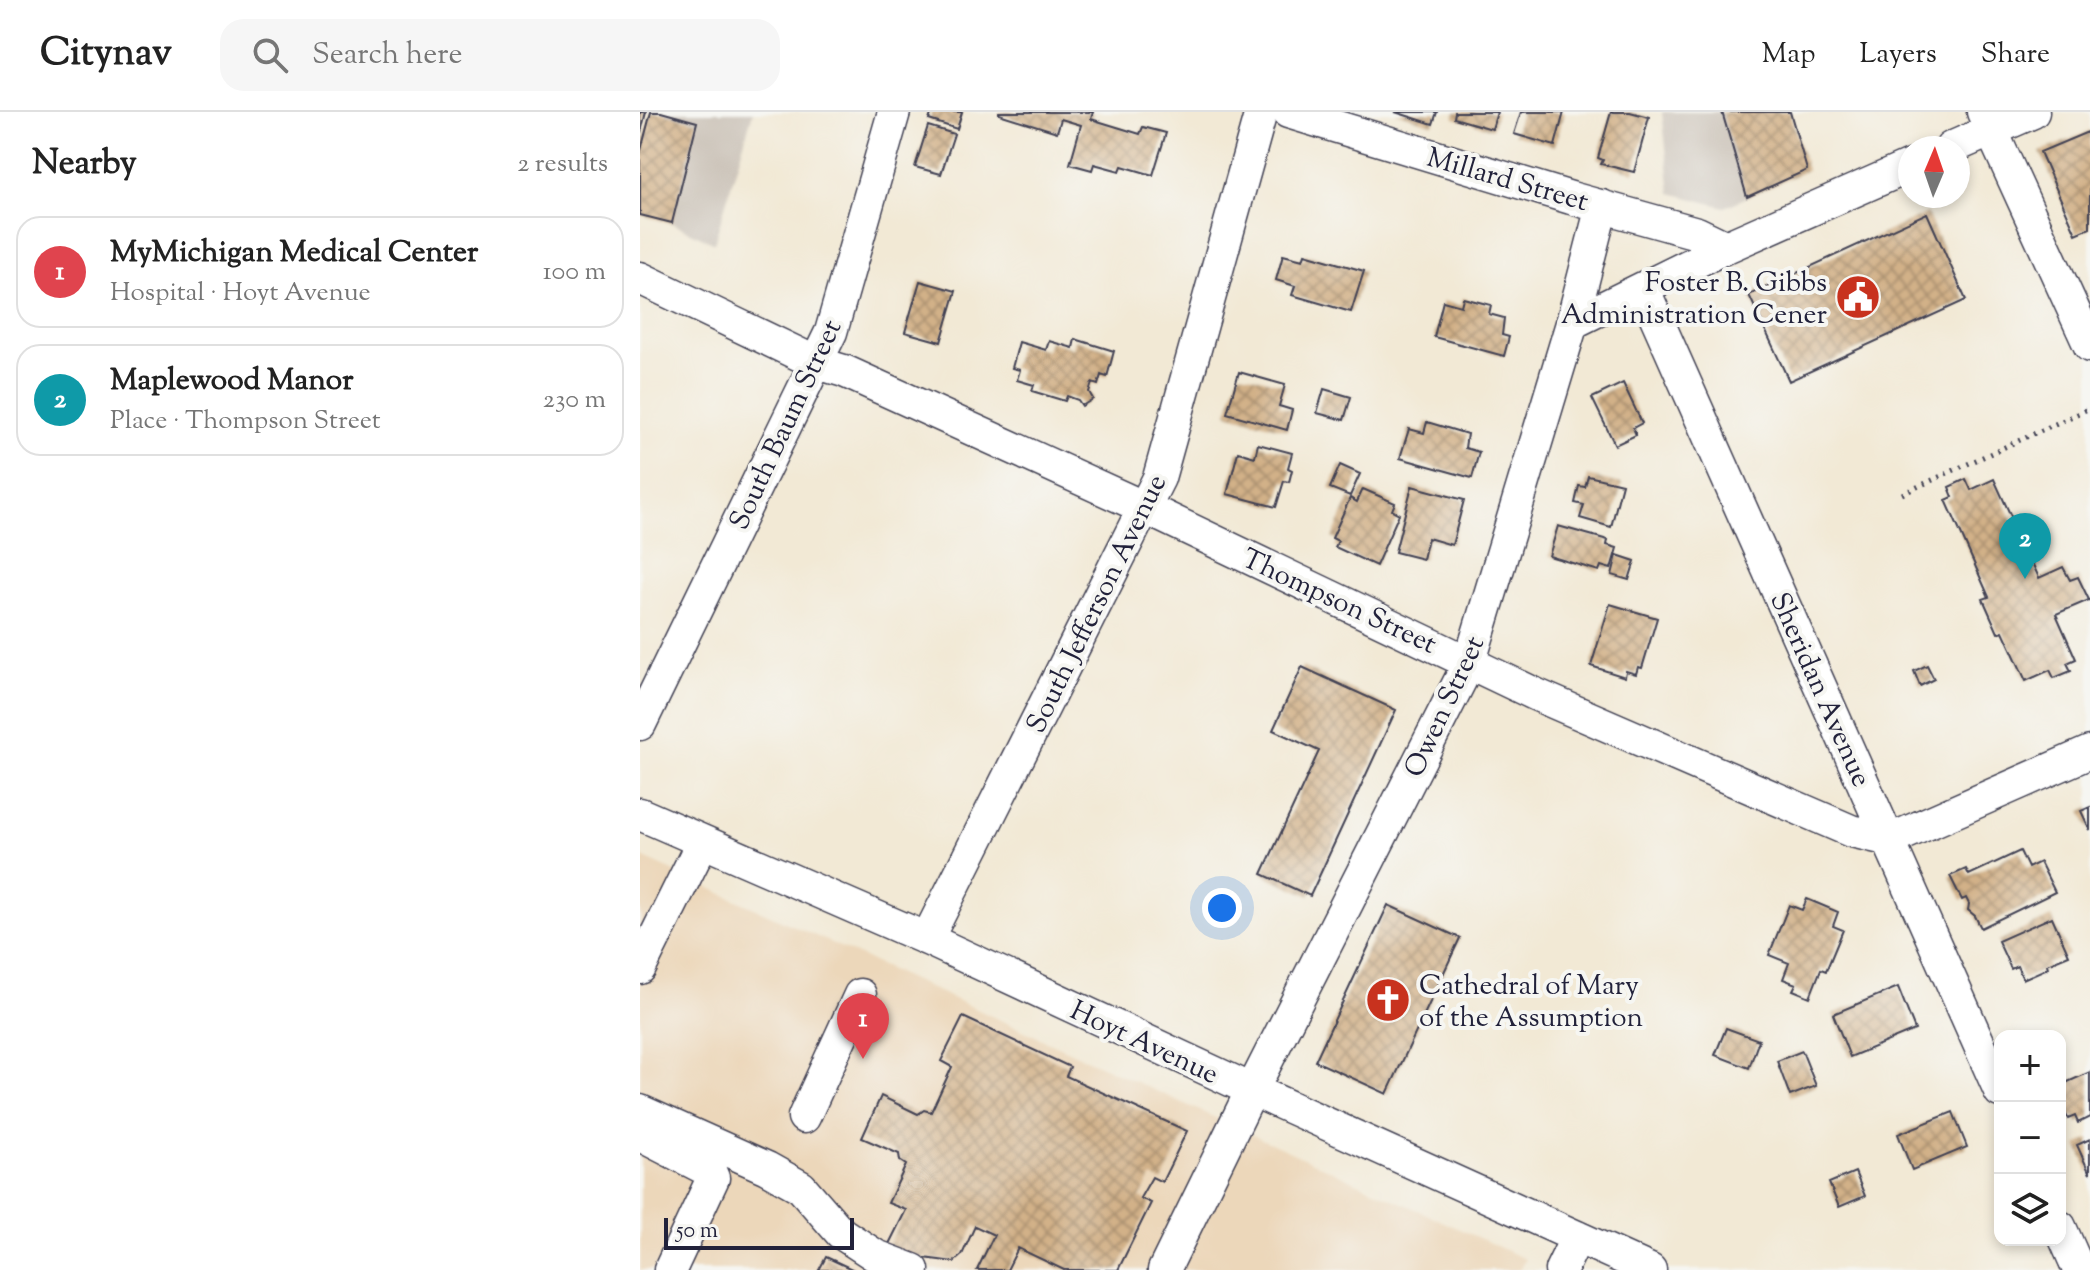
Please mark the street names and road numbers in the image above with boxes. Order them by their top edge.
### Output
street label: Millard Street [1422,139,1593,223]
street label: South Baum Street [720,313,853,537]
street label: South Jefferson Avenue [1018,468,1178,741]
street label: Thompson Street [1235,540,1443,666]
street label: Sheridan Avenue [1758,587,1880,794]
street label: Owen Street [1396,630,1496,785]
street label: Hoyt Avenue [1063,992,1225,1096]

